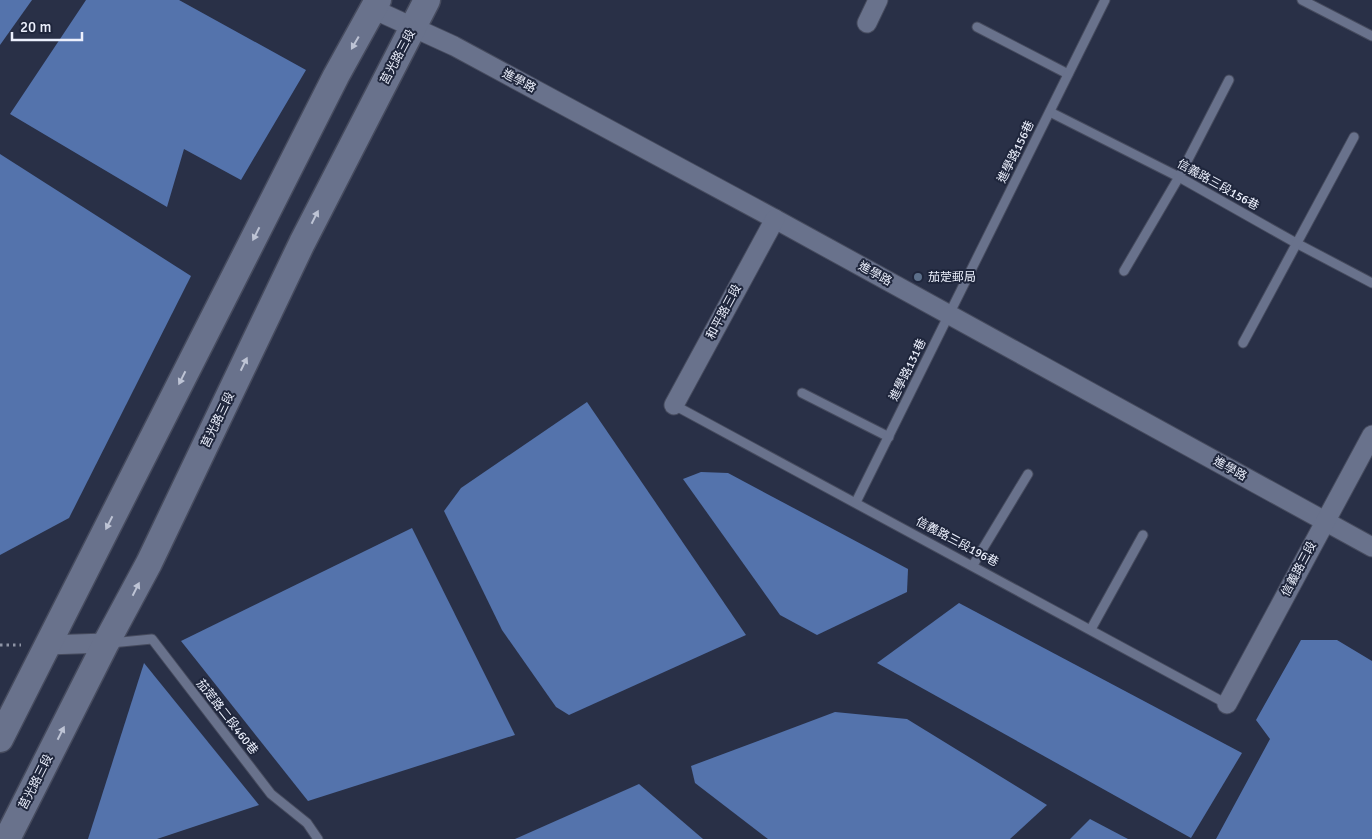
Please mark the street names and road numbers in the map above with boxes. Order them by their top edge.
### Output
street label: 莒光路三段 [377,27,419,87]
street label: 進學路 [500,66,538,96]
street label: 進學路156巷 [994,118,1038,186]
street label: 信義路三段156巷 [1174,156,1262,214]
street label: 進學路 [856,259,894,289]
street label: 和平路三段 [703,282,745,342]
street label: 進學路131巷 [886,336,930,404]
street label: 莒光路三段 [198,390,238,450]
street label: 進學路 [1211,454,1249,484]
street label: 信義路三段196巷 [913,514,1001,570]
street label: 信義路三段 [1278,539,1320,599]
street label: 茄萣路二段460巷 [193,676,261,758]
street label: 莒光路三段 [16,752,56,812]

